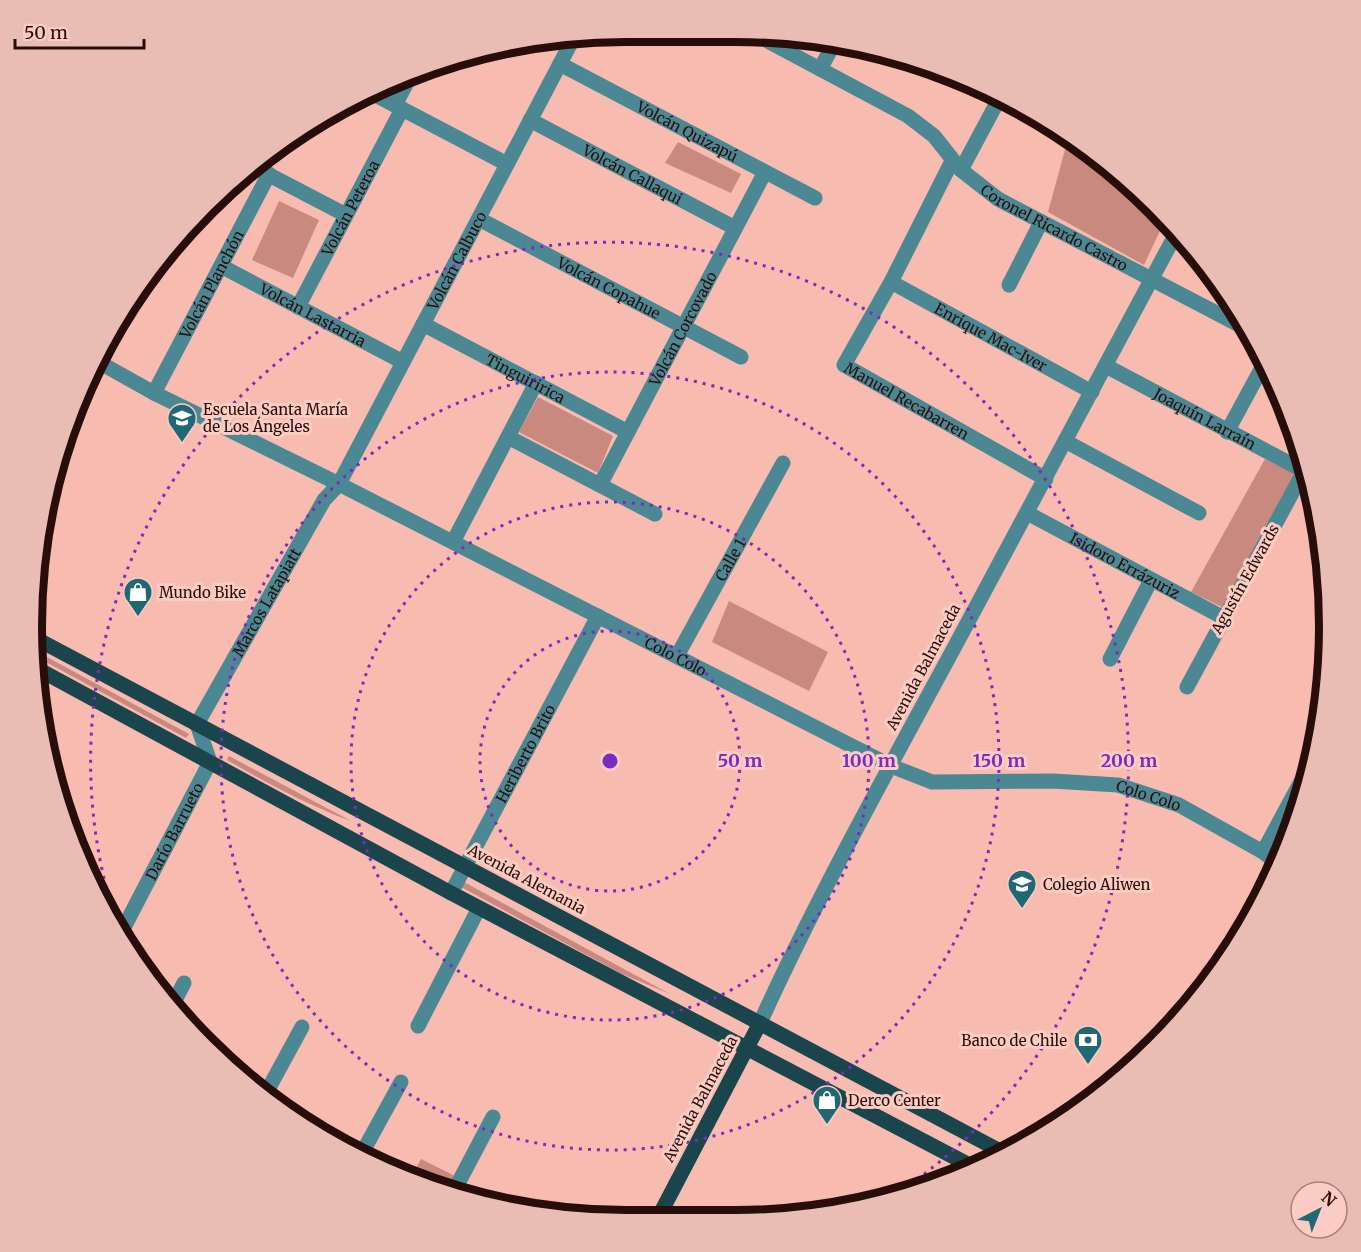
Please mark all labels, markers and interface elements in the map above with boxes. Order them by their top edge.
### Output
scale bar [15,12,144,50]
text: 50 m [24,21,68,44]
street label: Volcán Quizapú [633,96,741,165]
street label: Volcán Callaqui [579,140,686,208]
street label: Volcán Peteroa [317,157,383,260]
street label: Coronel Ricardo Castro [977,180,1132,275]
street label: Volcán Calbuco [422,208,490,314]
street label: Volcán Planchón [175,227,247,342]
street label: Volcán Copahue [553,252,664,323]
street label: Volcán Corcovado [644,268,721,390]
street label: Volcán Lastarria [256,278,369,350]
street label: Enrique Mac-Iver [931,298,1051,375]
street label: Tinguiririca [483,349,569,407]
street label: Manuel Recabarren [841,358,972,443]
street label: Joaquín Larraín [1150,383,1259,453]
place label: Escuela Santa María de Los Ángeles [203,400,348,436]
school or university icon: Escuela Santa María de Los Ángeles [166,402,198,444]
street label: Agustín Edwards [1206,521,1283,638]
street label: Isidoro Errázuriz [1067,528,1183,602]
street label: Calle 1 [711,535,749,584]
street label: Marcos Latapiatt [228,544,304,660]
shop icon: Mundo Bike [122,576,154,618]
place label: Mundo Bike [159,583,246,602]
street label: Avenida Balmaceda [881,601,964,734]
street label: Colo Colo [642,632,710,680]
street label: Heriberto Brito [491,701,559,806]
text: 50 m [718,749,762,772]
text: 100 m [842,749,896,772]
text: 150 m [973,749,1025,772]
text: 200 m [1101,749,1157,772]
centre of rings [600,751,620,771]
street label: Colo Colo [1114,776,1184,815]
street label: Darío Barrueto [141,779,207,883]
street label: Avenida Alemania [464,840,589,918]
school or university icon: Colegio Aliwen [1006,868,1038,910]
place label: Colegio Aliwen [1043,875,1151,894]
bank icon: Banco de Chile [1072,1024,1104,1066]
place label: Banco de Chile [961,1031,1067,1050]
street label: Avenida Balmaceda [658,1033,741,1166]
shop icon: Derco Center [811,1084,843,1126]
place label: Derco Center [848,1091,941,1110]
north arrow [1289,1180,1349,1240]
text: N [1318,1187,1341,1211]

